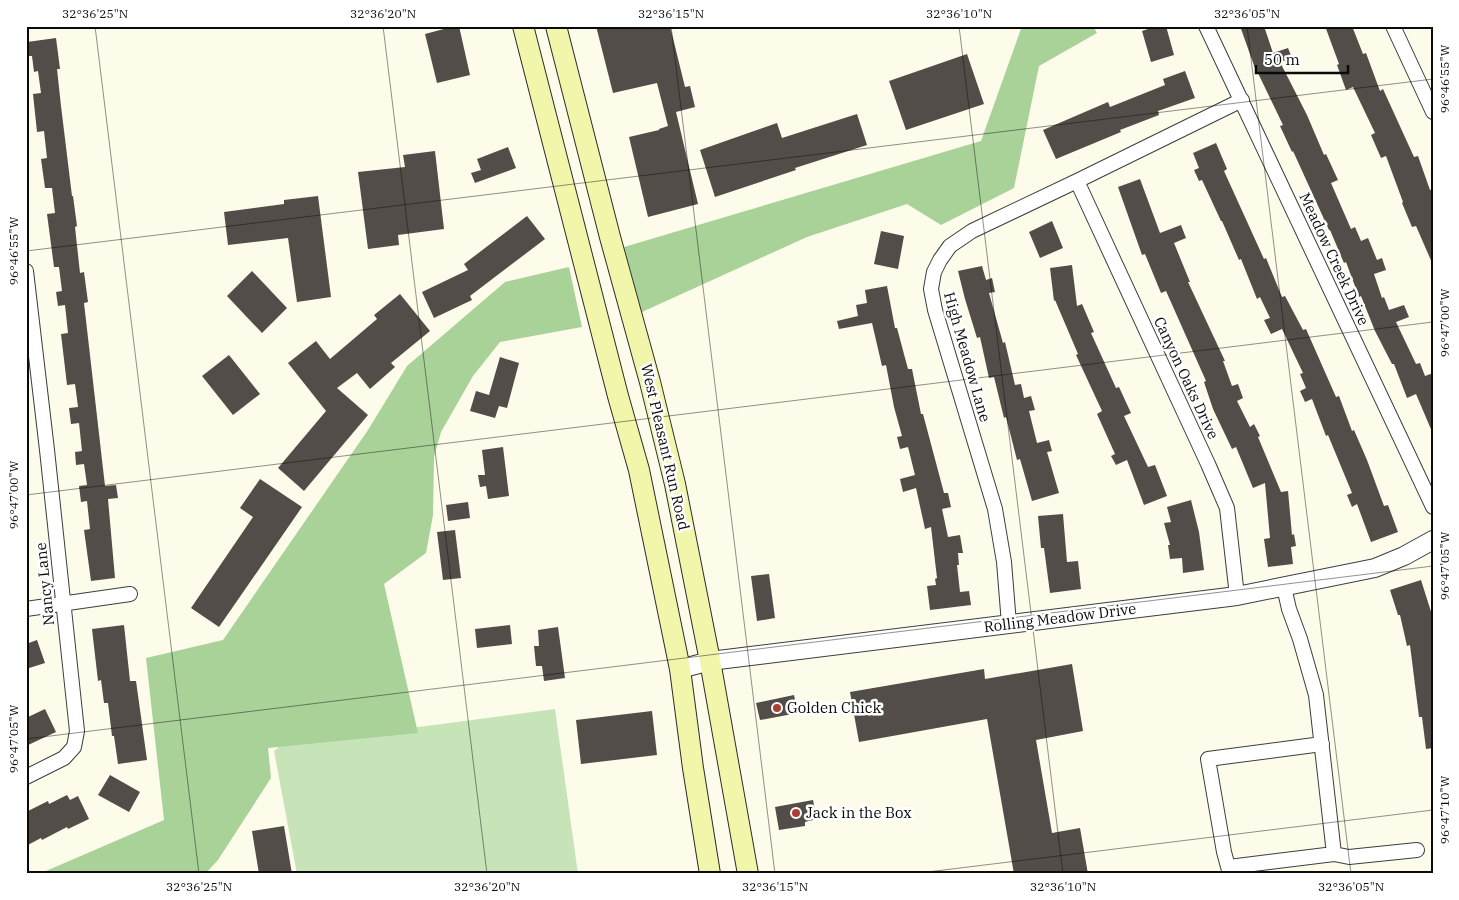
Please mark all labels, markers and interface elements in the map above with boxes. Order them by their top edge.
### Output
text: 32°36'25"N [62,6,128,21]
text: 32°36'20"N [350,6,416,21]
text: 32°36'15"N [638,6,704,21]
text: 32°36'10"N [926,6,992,21]
text: 32°36'05"N [1214,6,1280,21]
scale bar [1256,42,1349,74]
text: 96°46'55"W [1437,44,1452,113]
text: 50 m [1264,50,1300,69]
street label: Meadow Creek Drive [1295,189,1374,328]
text: 96°46'55"W [6,216,21,285]
text: 96°47'00"W [1437,288,1452,357]
street label: High Meadow Lane [940,290,995,424]
street label: Canyon Oaks Drive [1150,314,1223,442]
street label: West Pleasant Run Road [637,362,694,532]
text: 96°47'00"W [6,460,21,529]
text: 96°47'05"W [1437,531,1452,600]
street label: Nancy Lane [31,542,58,626]
street label: Rolling Meadow Drive [983,599,1137,636]
place label: Golden Chick [787,698,882,717]
marker: Golden Chick [771,702,783,714]
text: 96°47'05"W [6,704,21,773]
text: 96°47'10"W [1437,775,1452,844]
place label: Jack in the Box [806,803,912,822]
marker: Jack in the Box [790,807,802,819]
text: 32°36'25"N [166,879,232,894]
text: 32°36'20"N [454,879,520,894]
text: 32°36'15"N [742,879,808,894]
text: 32°36'10"N [1030,879,1096,894]
text: 32°36'05"N [1318,879,1384,894]

